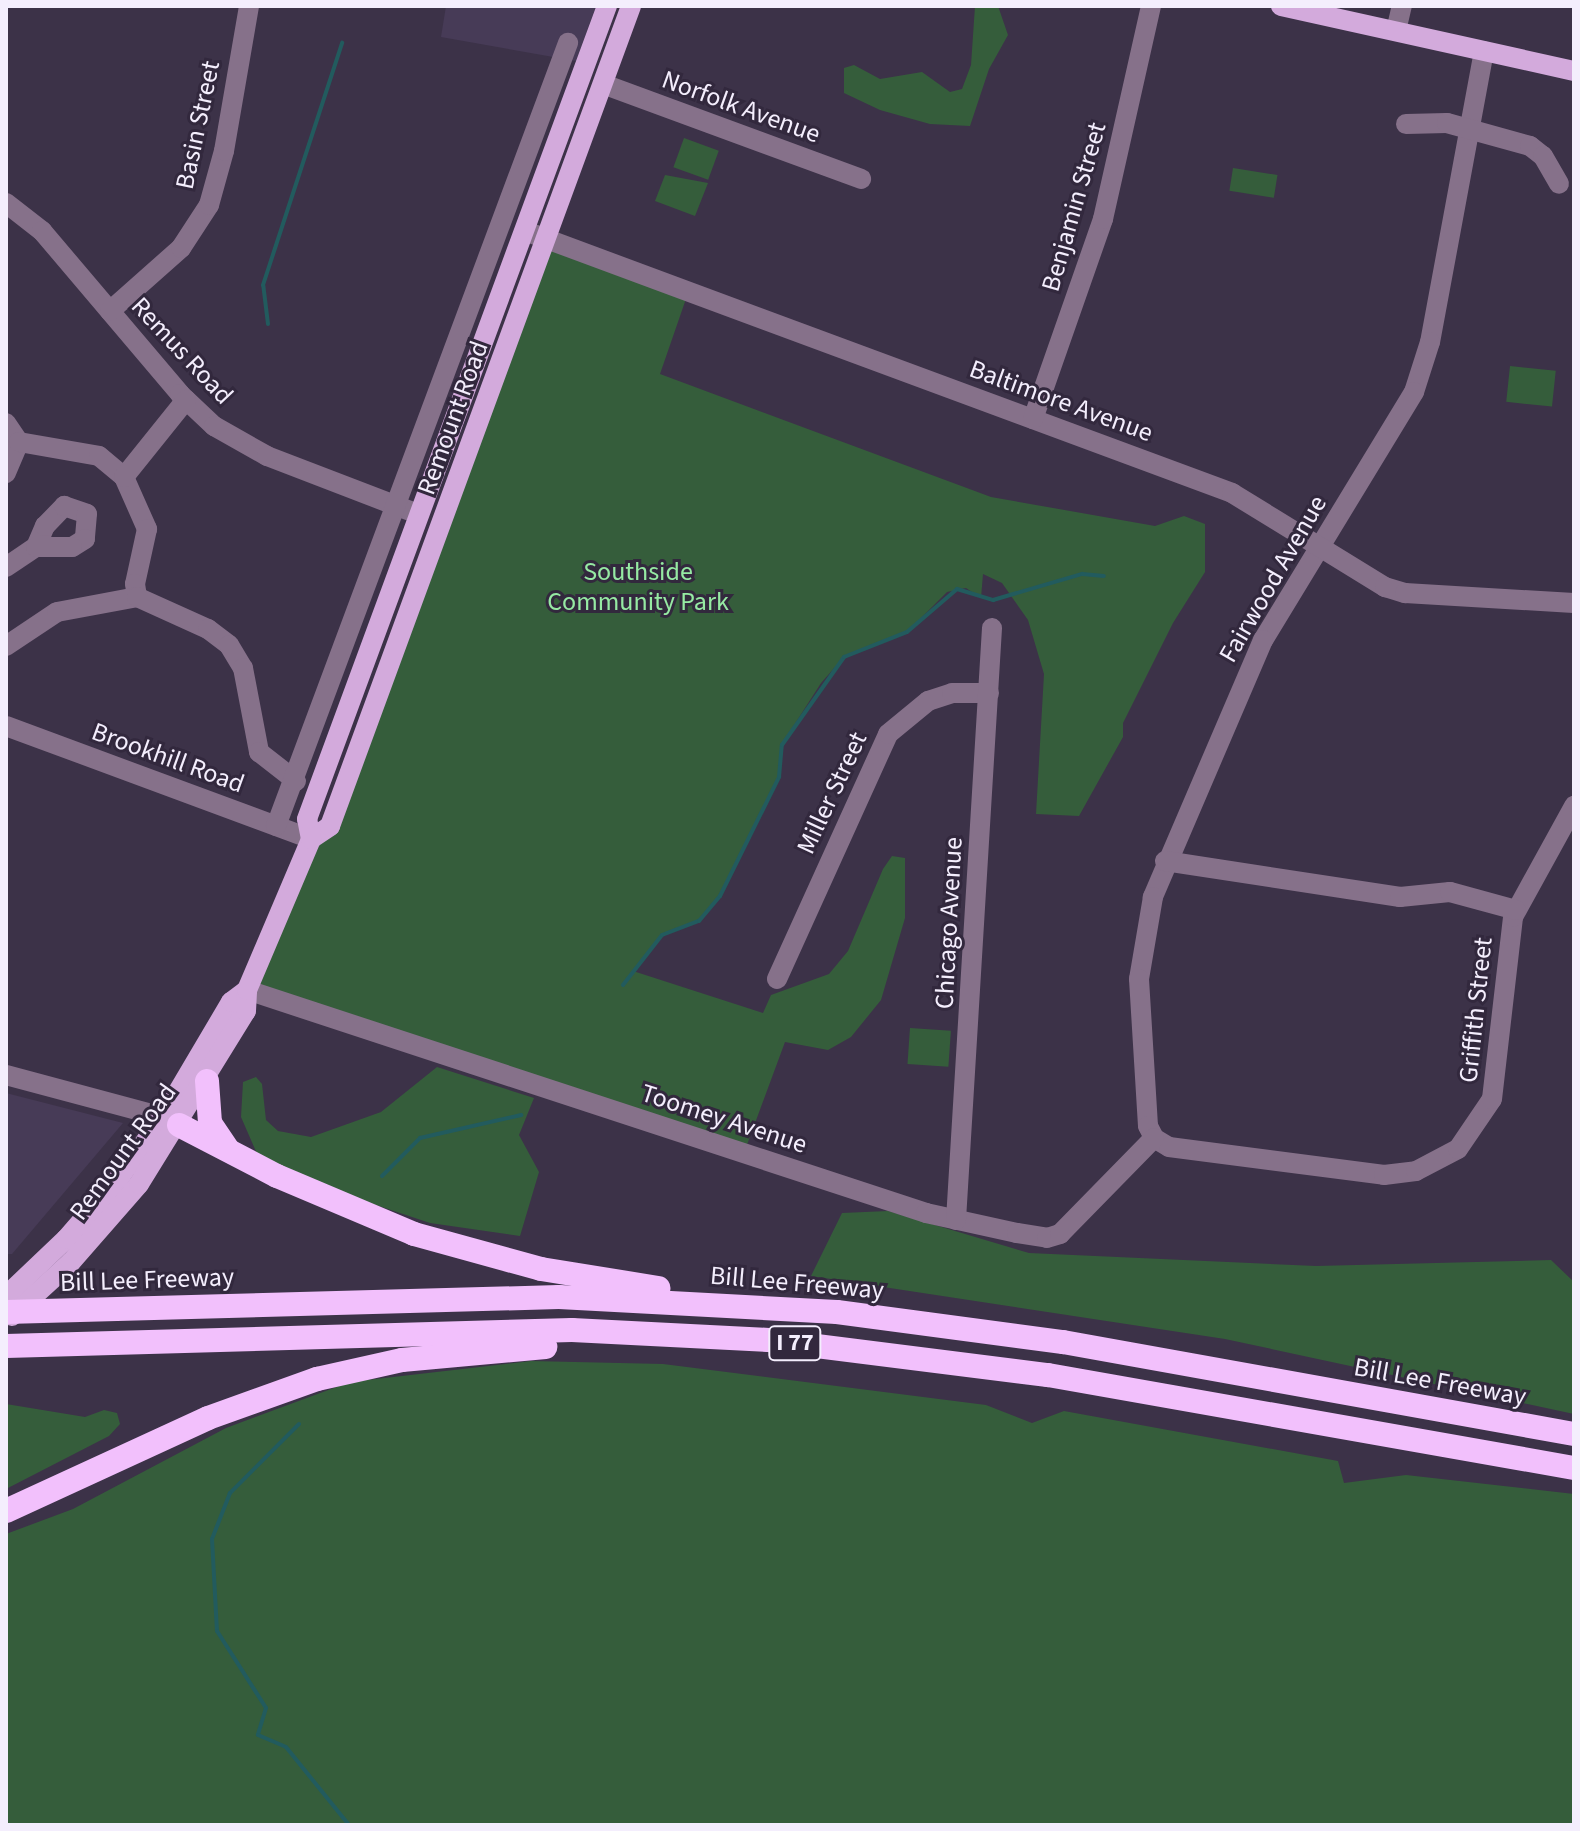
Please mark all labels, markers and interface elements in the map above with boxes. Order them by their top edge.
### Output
street label: Basin Street [169,58,227,192]
street label: Norfolk Avenue [658,64,824,150]
street label: Benjamin Street [1035,119,1113,295]
street label: Remus Road [125,291,239,411]
street label: Remount Road [411,337,495,499]
street label: Baltimore Avenue [965,353,1157,449]
street label: Fairwood Avenue [1213,490,1333,668]
park label: Southside Community Park [547,556,729,618]
street label: Brookhill Road [88,716,248,800]
street label: Miller Street [790,727,874,859]
street label: Chicago Avenue [929,836,969,1010]
street label: Griffith Street [1453,936,1499,1084]
street label: Remount Road [63,1078,183,1226]
street label: Toomey Avenue [637,1078,811,1160]
street label: Bill Lee Freeway [709,1260,885,1306]
street label: Bill Lee Freeway [59,1261,235,1299]
road number: I 77 [767,1323,823,1363]
street label: Bill Lee Freeway [1352,1352,1528,1412]

